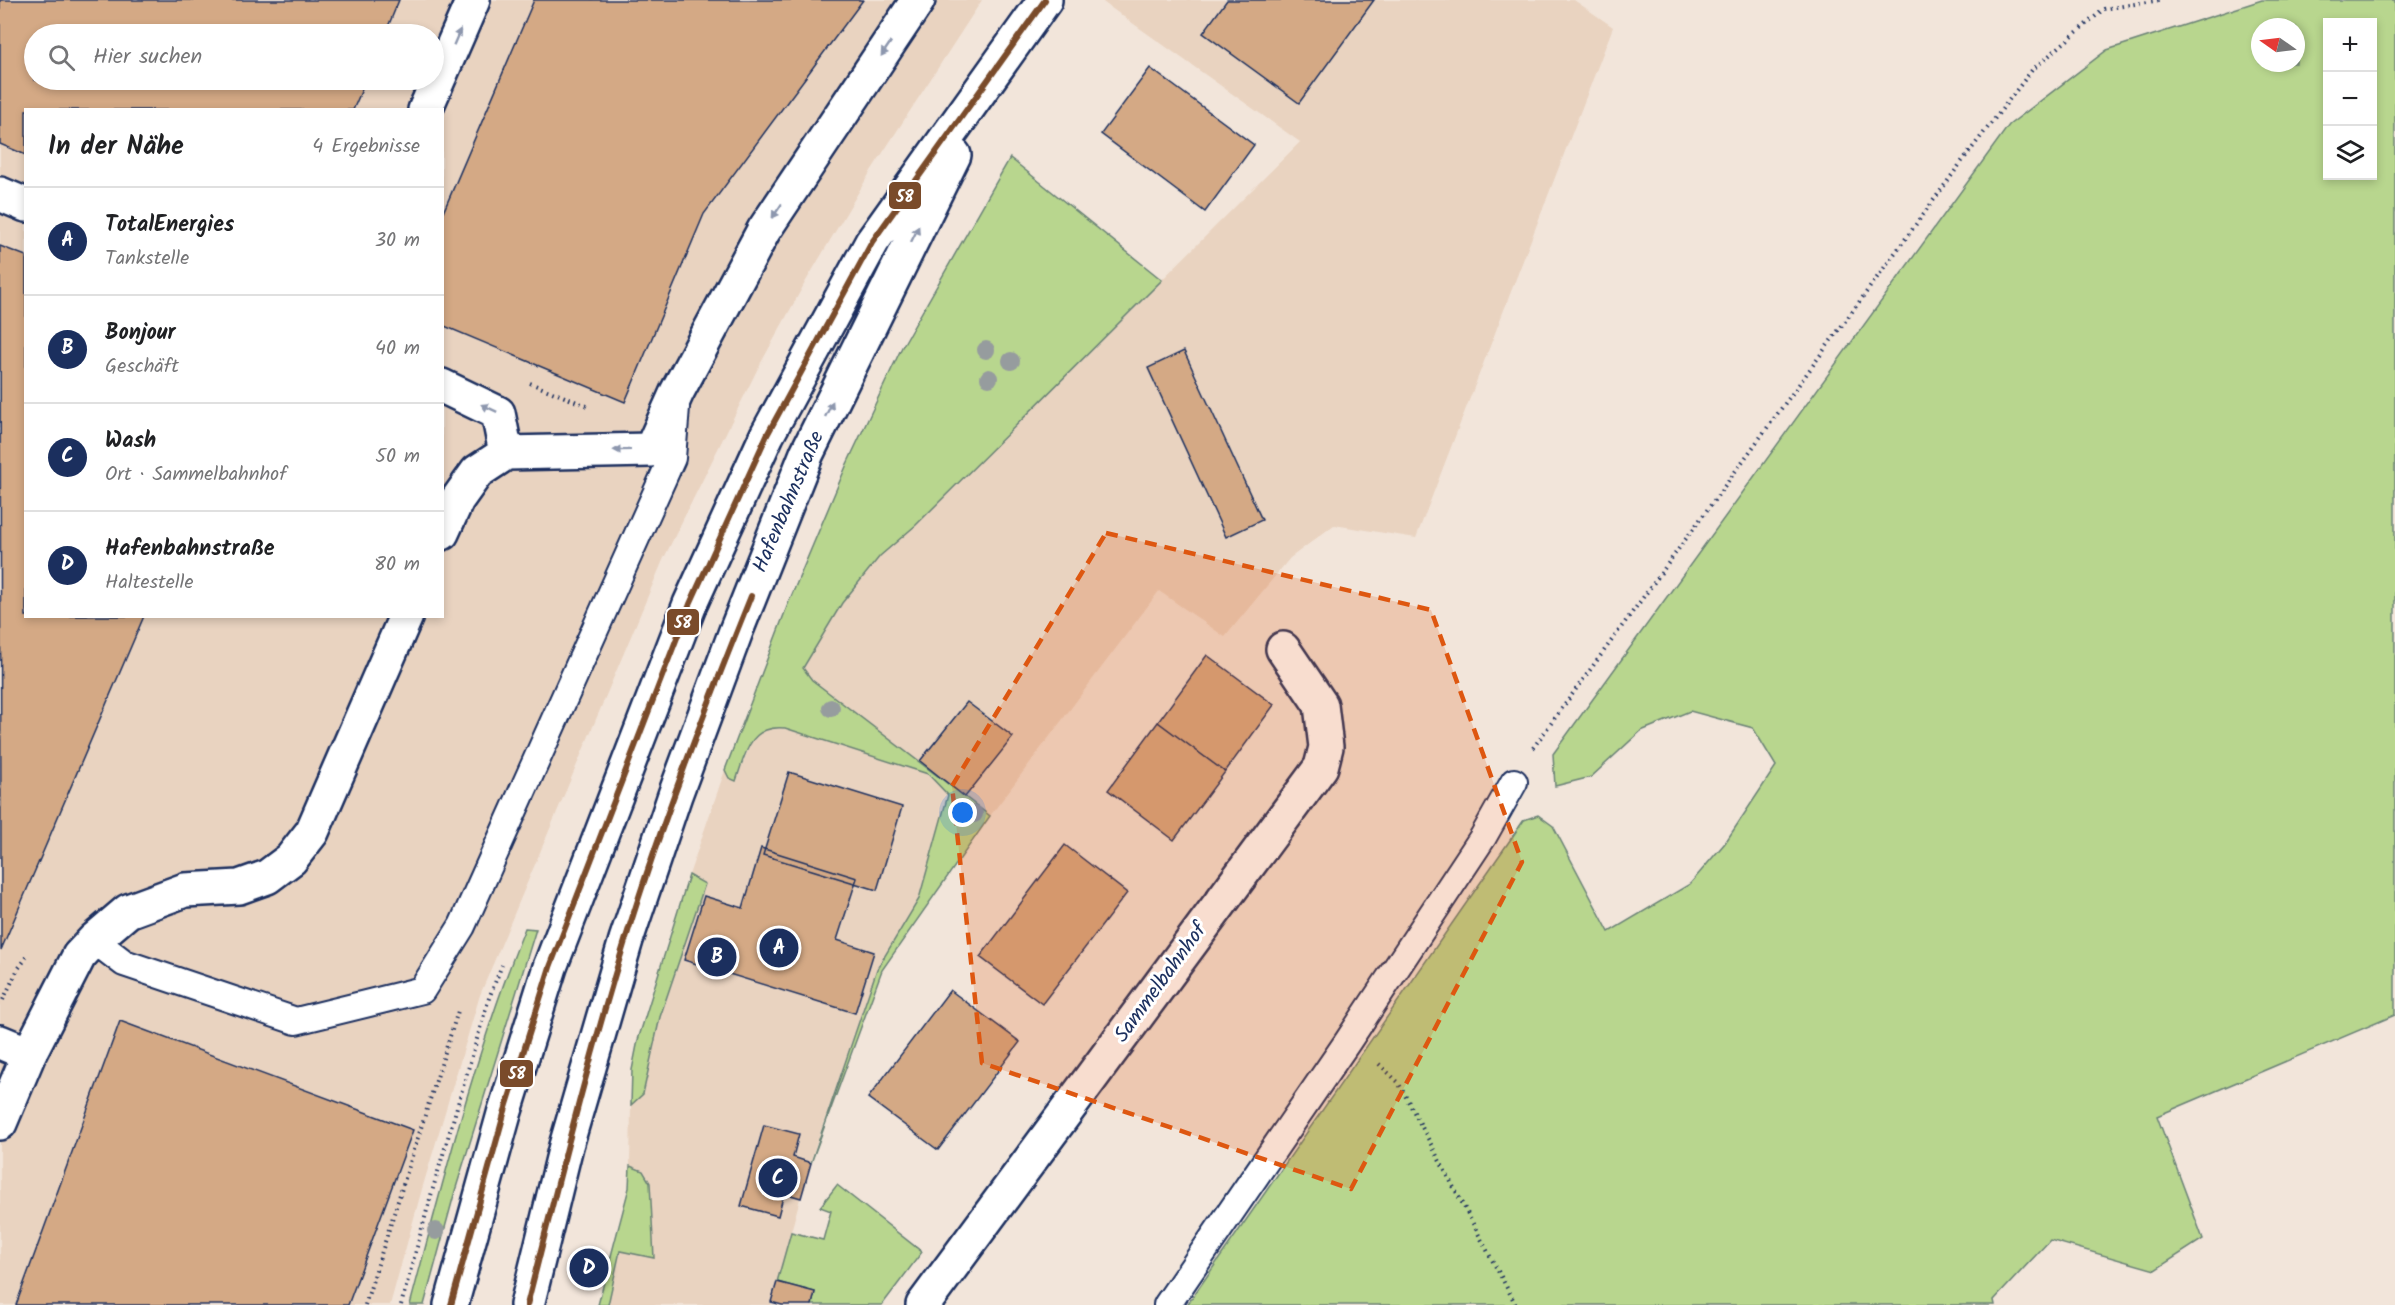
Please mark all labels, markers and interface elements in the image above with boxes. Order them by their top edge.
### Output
north arrow [2251,18,2305,72]
map controls [2323,18,2377,180]
button: + [2323,18,2377,72]
search box [24,24,444,90]
one-way arrow [452,27,462,45]
text: Hier suchen [93,40,202,75]
one-way arrow [880,40,891,57]
icon: search [45,41,78,74]
button: − [2323,72,2377,126]
text: In der Nähe [48,126,184,168]
button: layers [2323,126,2377,180]
text: 4 Ergebnisse [312,131,420,163]
line badge: 58 [888,181,922,210]
text: 58 [895,185,914,210]
one-way arrow [771,202,783,218]
text: TotalEnergies [105,208,234,243]
text: A [61,225,74,257]
text: 30 m [375,225,420,257]
one-way arrow [910,226,919,243]
text: Tankstelle [105,243,189,275]
text: Bonjour [105,316,175,351]
text: B [61,333,74,365]
text: 40 m [375,333,420,365]
text: Geschäft [105,351,179,383]
one-way arrow [824,401,833,418]
one-way arrow [480,404,497,413]
text: Wash [105,424,156,459]
street label: Hafenbahnstraße [744,425,834,578]
text: C [61,441,74,473]
text: 50 m [375,441,420,473]
one-way arrow [612,446,631,455]
text: Ort · Sammelbahnhof [105,459,287,491]
text: Hafenbahnstraße [105,532,275,567]
text: D [61,549,74,581]
text: 80 m [374,549,420,581]
text: Haltestelle [105,567,193,599]
line badge: 58 [666,608,700,636]
text: 58 [673,611,692,636]
your location [948,798,977,827]
street label: Sammelbahnhof [1106,915,1217,1050]
pin: A [760,926,798,970]
pin: B [698,934,736,980]
line badge: 58 [499,1059,534,1088]
text: 58 [507,1062,526,1087]
pin: C [758,1156,798,1200]
pin: D [570,1246,608,1290]

